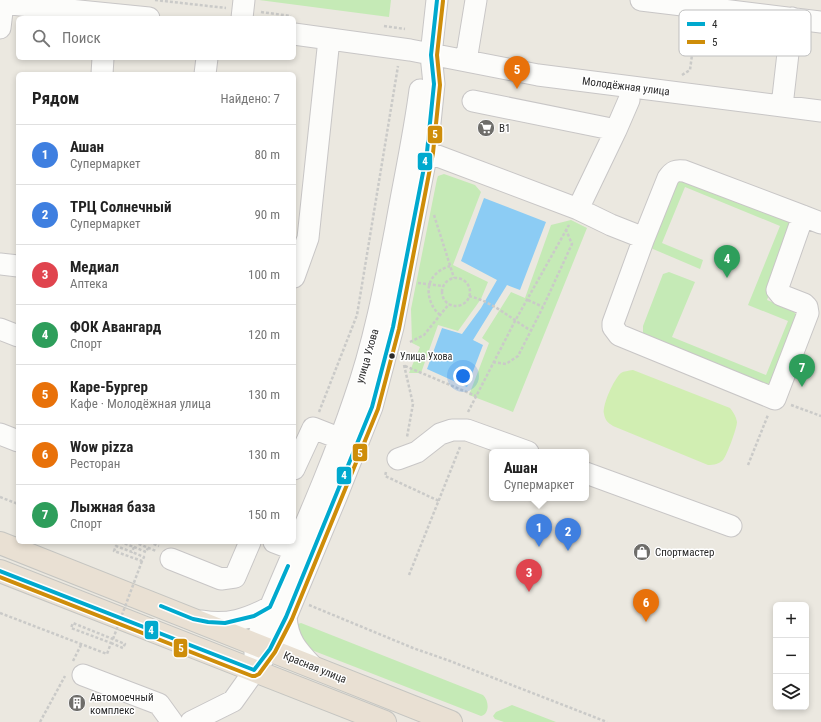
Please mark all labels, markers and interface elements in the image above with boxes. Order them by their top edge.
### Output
legend [679,10,811,56]
search box [16,16,296,60]
text: 4 [712,18,718,31]
icon: search [30,27,52,49]
text: Поиск [62,29,101,47]
text: 5 [712,36,717,49]
pin: 5 [504,56,530,89]
street label: Молодёжная улица [581,75,670,98]
text: Рядом [32,88,79,108]
text: Найдено: 7 [220,91,280,106]
supermarket icon: В1 [476,118,496,138]
place label: В1 [499,122,510,135]
line badge: 5 [427,125,443,144]
text: 5 [432,128,438,141]
text: Ашан [70,138,104,156]
text: 1 [42,147,48,162]
text: 80 m [254,147,280,162]
line badge: 4 [417,152,433,171]
text: 4 [422,155,428,168]
text: Супермаркет [70,156,141,171]
text: ТРЦ Солнечный [70,198,172,216]
text: 2 [42,207,48,222]
text: 90 m [254,207,280,222]
text: Супермаркет [70,216,141,231]
pin: 4 [714,245,740,278]
text: Медиал [70,258,119,276]
text: 3 [42,267,48,282]
text: 100 m [248,267,280,282]
text: Аптека [70,276,108,291]
text: ФОК Авангард [70,318,161,336]
text: 4 [42,327,48,342]
text: 120 m [248,327,280,342]
street label: улица Ухова [353,327,381,385]
text: Спорт [70,336,102,351]
marker: Улица Ухова [387,351,397,361]
place label: Улица Ухова [400,351,452,362]
pin: 7 [789,354,815,387]
your location [453,366,473,386]
text: Каре-Бургер [70,378,148,396]
text: 5 [42,387,48,402]
text: 130 m [248,387,280,402]
text: Кафе · Молодёжная улица [70,396,211,411]
text: Wow pizza [70,438,133,456]
line badge: 5 [352,443,368,462]
text: 6 [42,447,48,462]
text: 130 m [248,447,280,462]
text: 5 [357,447,363,460]
popup [489,449,589,501]
text: Ресторан [70,456,120,471]
text: Ашан [504,459,538,477]
line badge: 4 [336,466,352,485]
text: 4 [341,469,347,482]
text: Супермаркет [504,477,574,492]
text: Лыжная база [70,498,155,516]
text: 7 [42,507,48,522]
text: 150 m [248,507,280,522]
pin: 1 [526,514,552,547]
text: Спорт [70,516,102,531]
pin: 2 [555,518,581,551]
shop icon: Спортмастер [632,542,652,562]
place label: Спортмастер [655,546,714,559]
pin: 3 [516,559,542,592]
pin: 6 [633,589,659,622]
map controls [773,602,809,710]
button: + [773,602,809,638]
line badge: 4 [144,620,159,640]
text: 4 [148,624,154,637]
line badge: 5 [173,638,188,658]
button: − [773,638,809,674]
text: 5 [178,642,184,655]
street label: Красная улица [281,649,348,686]
button: layers [773,674,809,710]
place label: Автомоечный комплекс [90,691,154,717]
building icon: Автомоечный комплекс [67,693,87,713]

